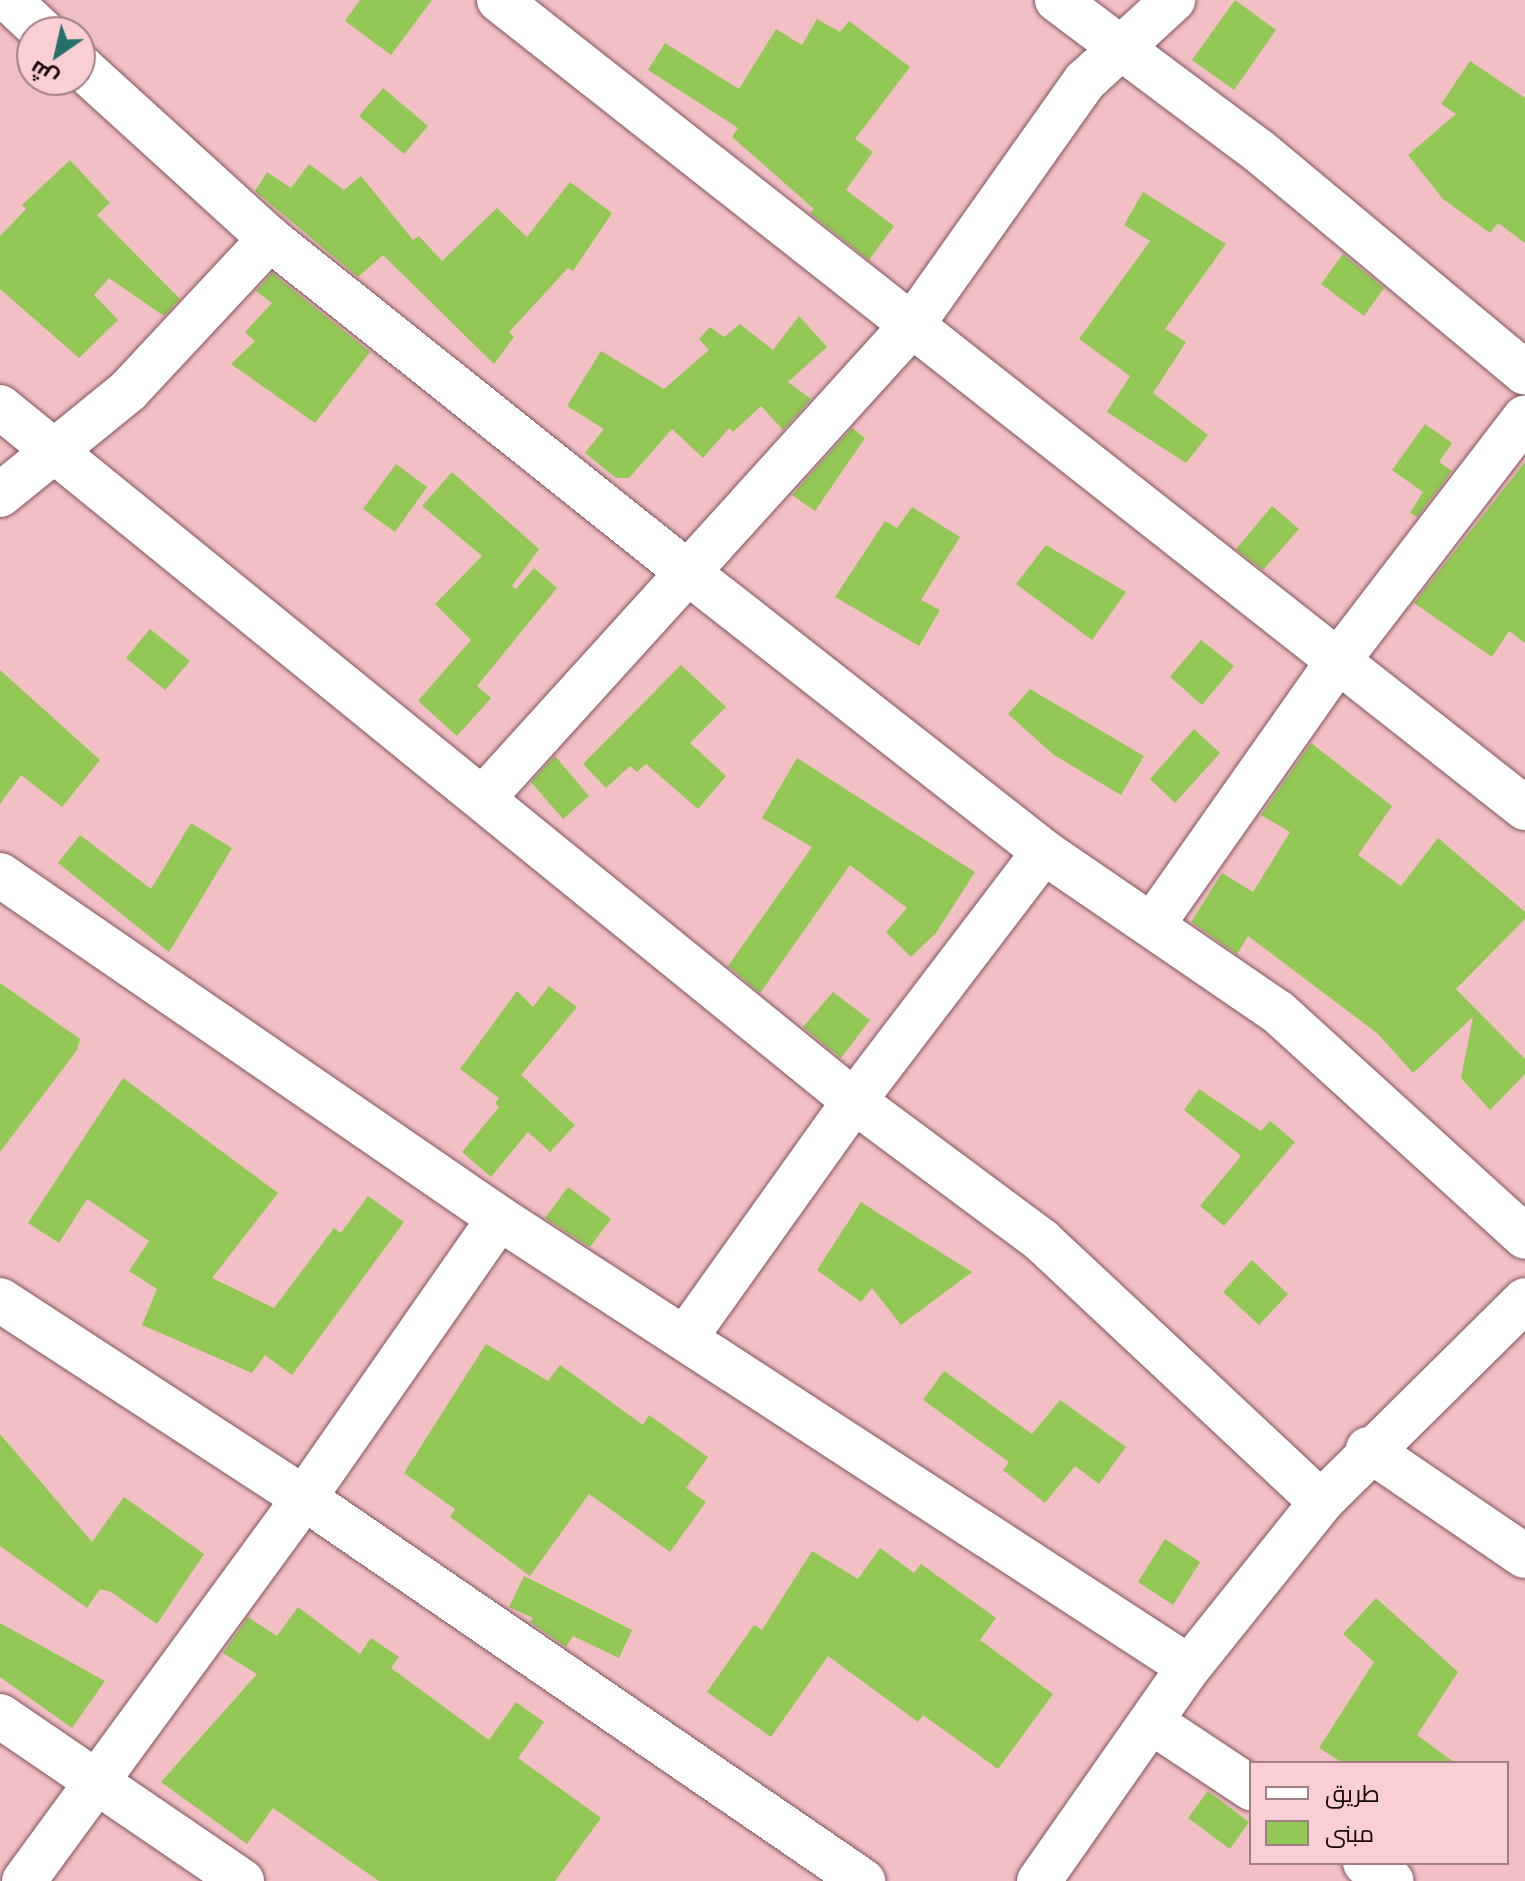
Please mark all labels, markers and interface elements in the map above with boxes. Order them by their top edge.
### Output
north arrow [16,16,96,96]
text: ش [24,55,63,94]
legend [1249,1761,1509,1865]
text: طريق [1325,1778,1380,1808]
text: مبنى [1325,1818,1374,1848]

